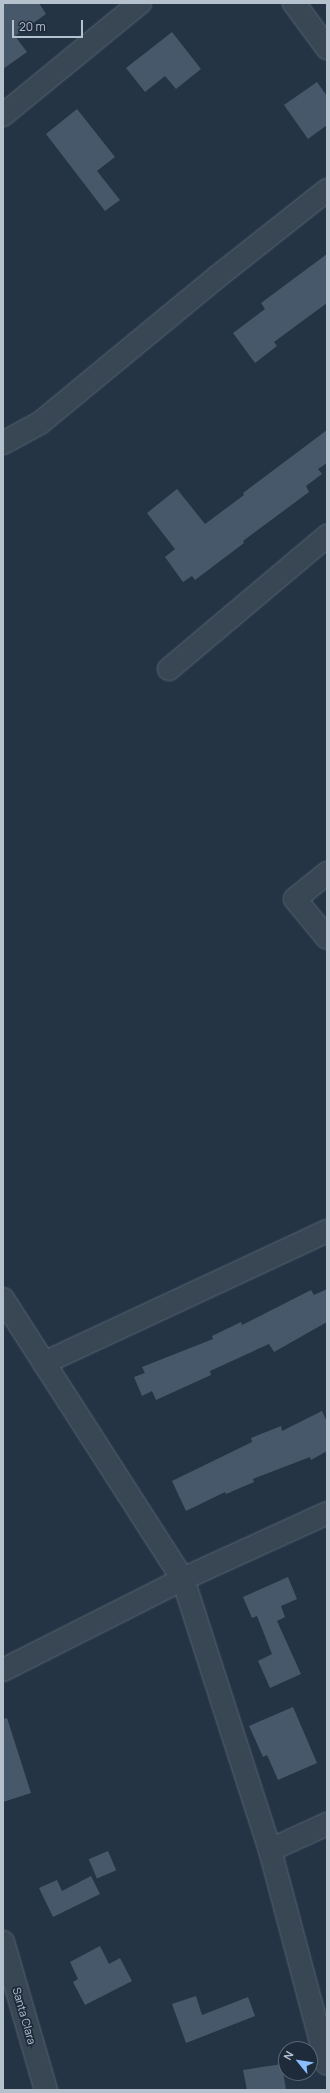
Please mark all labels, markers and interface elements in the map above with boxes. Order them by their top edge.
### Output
scale bar [14,12,85,38]
text: 20 m [19,18,46,35]
street label: Santa Clara [10,1986,38,2046]
north arrow [278,2041,318,2081]
text: N [280,2048,297,2062]

